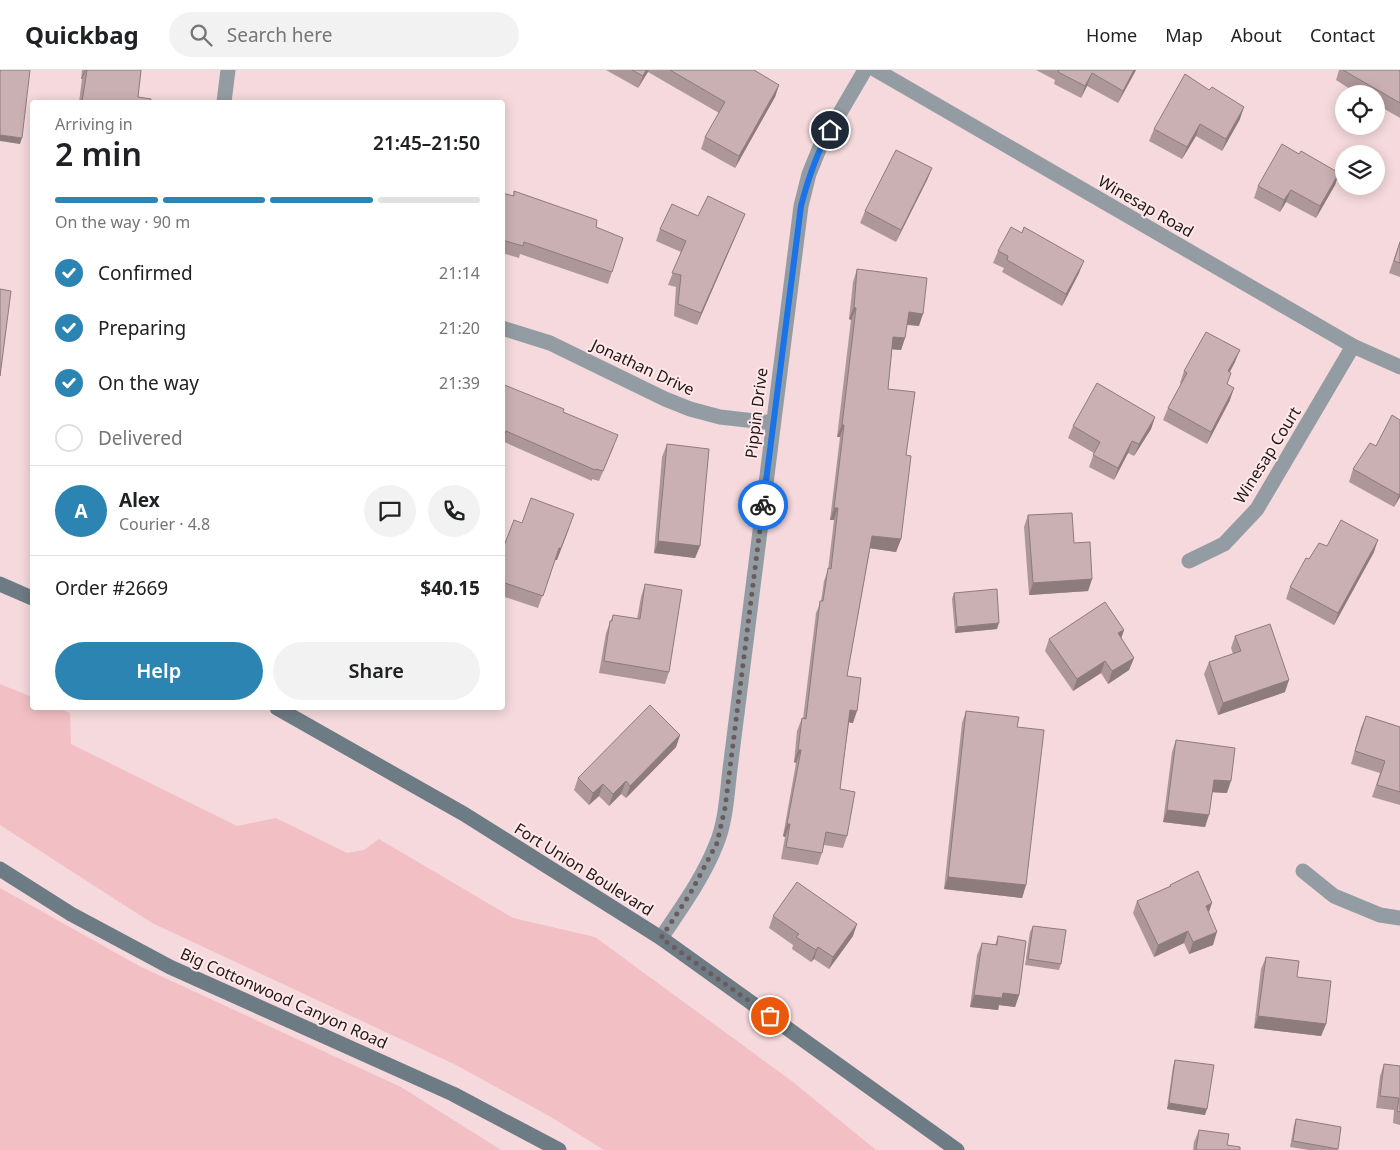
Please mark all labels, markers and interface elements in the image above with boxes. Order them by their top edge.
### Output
search box [169,12,519,57]
text: Quickbag [25,18,139,51]
icon: search [187,21,215,49]
text: Search here [227,22,332,48]
text: Home [1086,23,1137,47]
text: Map [1165,23,1203,47]
text: About [1231,23,1282,47]
text: Contact [1310,23,1375,47]
map controls [1335,85,1385,195]
button: locate [1335,85,1385,135]
pin [809,109,851,151]
text: Arriving in [55,113,133,135]
icon: home [816,116,844,144]
text: 21:45–21:50 [373,130,480,156]
text: 2 min [55,132,142,175]
button: layers [1335,145,1385,195]
street label: Winesap Road [1094,170,1198,242]
text: On the way · 90 m [55,211,190,233]
icon: check [55,259,83,287]
text: Confirmed [98,260,193,286]
text: 21:14 [439,262,480,284]
icon: check [55,314,83,342]
text: Preparing [98,315,186,341]
text: 21:20 [439,317,480,339]
street label: Jonathan Drive [586,333,698,400]
street label: Pippin Drive [740,366,772,460]
icon: check [55,369,83,397]
text: On the way [98,370,199,396]
text: 21:39 [439,372,480,394]
street label: Winesap Court [1228,402,1306,508]
text: Delivered [98,425,183,451]
courier [738,480,788,530]
button: chat [364,485,416,537]
button: phone [428,485,480,537]
text: Alex [119,487,160,513]
icon: bike [749,491,777,519]
text: A [74,498,88,524]
text: Courier · 4.8 [119,513,210,535]
text: Order #2669 [55,575,168,601]
text: $40.15 [420,575,480,601]
button: Help [55,642,263,700]
button: Share [273,642,480,700]
street label: Fort Union Boulevard [510,817,658,921]
street label: Big Cottonwood Canyon Road [177,942,391,1054]
pin [749,995,791,1037]
icon: bag [756,1002,784,1030]

